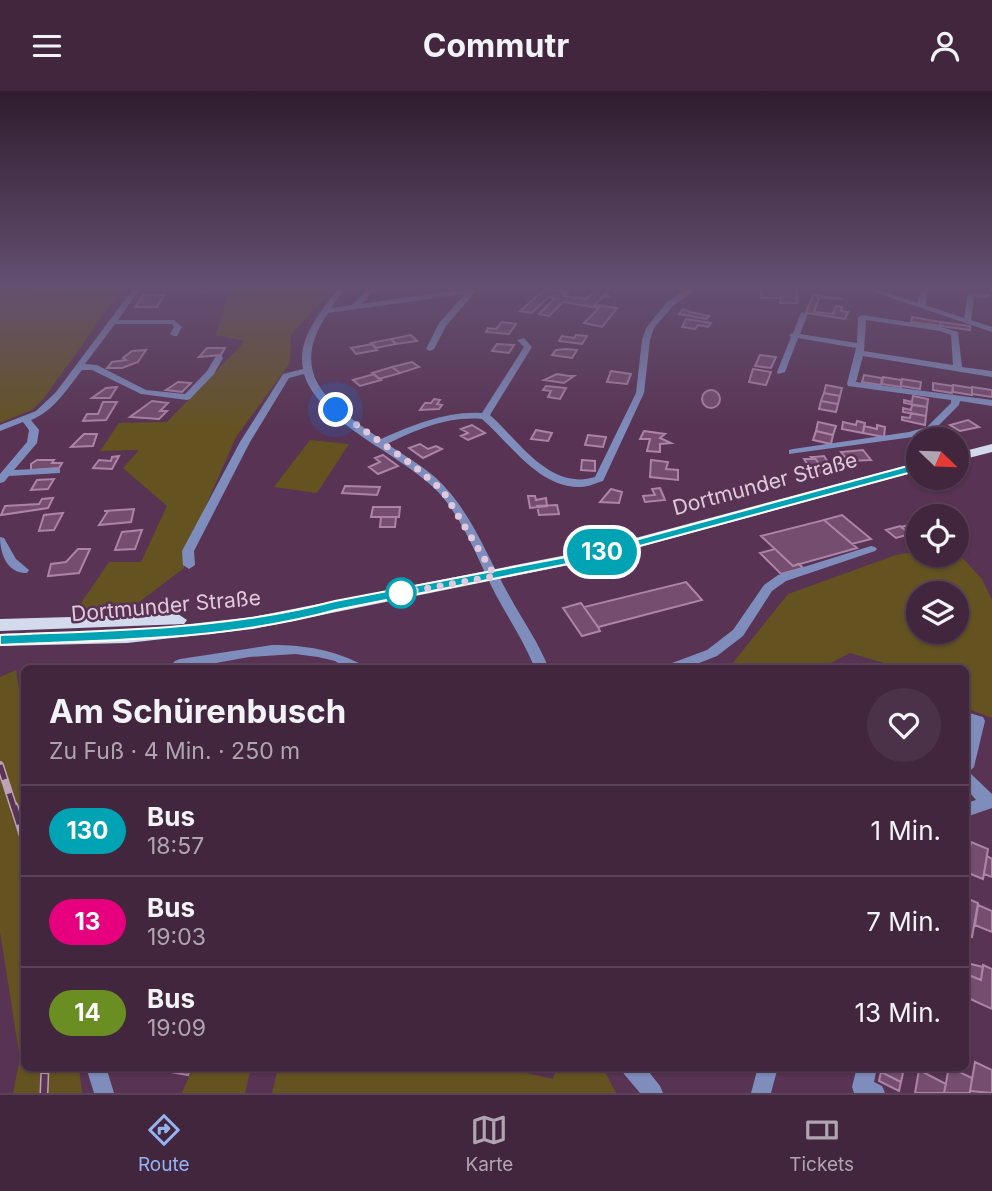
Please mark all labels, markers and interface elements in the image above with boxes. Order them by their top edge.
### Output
text: Commutr [423,26,569,65]
icon: menu [28,27,66,65]
icon: person [926,27,964,65]
your location [318,392,353,427]
north arrow [906,427,970,490]
map controls [906,427,969,644]
street label: Dortmunder Straße [670,447,860,520]
button: locate [906,504,969,567]
line badge: 130 [562,529,642,575]
text: 130 [581,537,623,566]
unlabelled marker [386,578,416,608]
button: layers [906,581,969,644]
street label: Dortmunder Straße [70,585,262,626]
button: heart [867,688,941,762]
text: Am Schürenbusch [49,691,346,731]
text: Zu Fuß · 4 Min. · 250 m [49,737,300,765]
text: Bus [147,801,195,832]
text: 1 Min. [870,815,941,846]
text: 130 [66,816,109,845]
text: 18:57 [147,832,204,860]
text: Bus [147,892,195,923]
text: 7 Min. [866,906,941,937]
text: 13 [75,907,100,936]
text: 19:03 [147,923,206,951]
text: Bus [147,983,195,1014]
text: 13 Min. [854,997,941,1028]
text: 14 [74,998,101,1027]
text: 19:09 [147,1014,206,1042]
tab: Route [138,1111,190,1176]
tab: Karte [465,1111,513,1176]
tab: Tickets [789,1111,854,1176]

